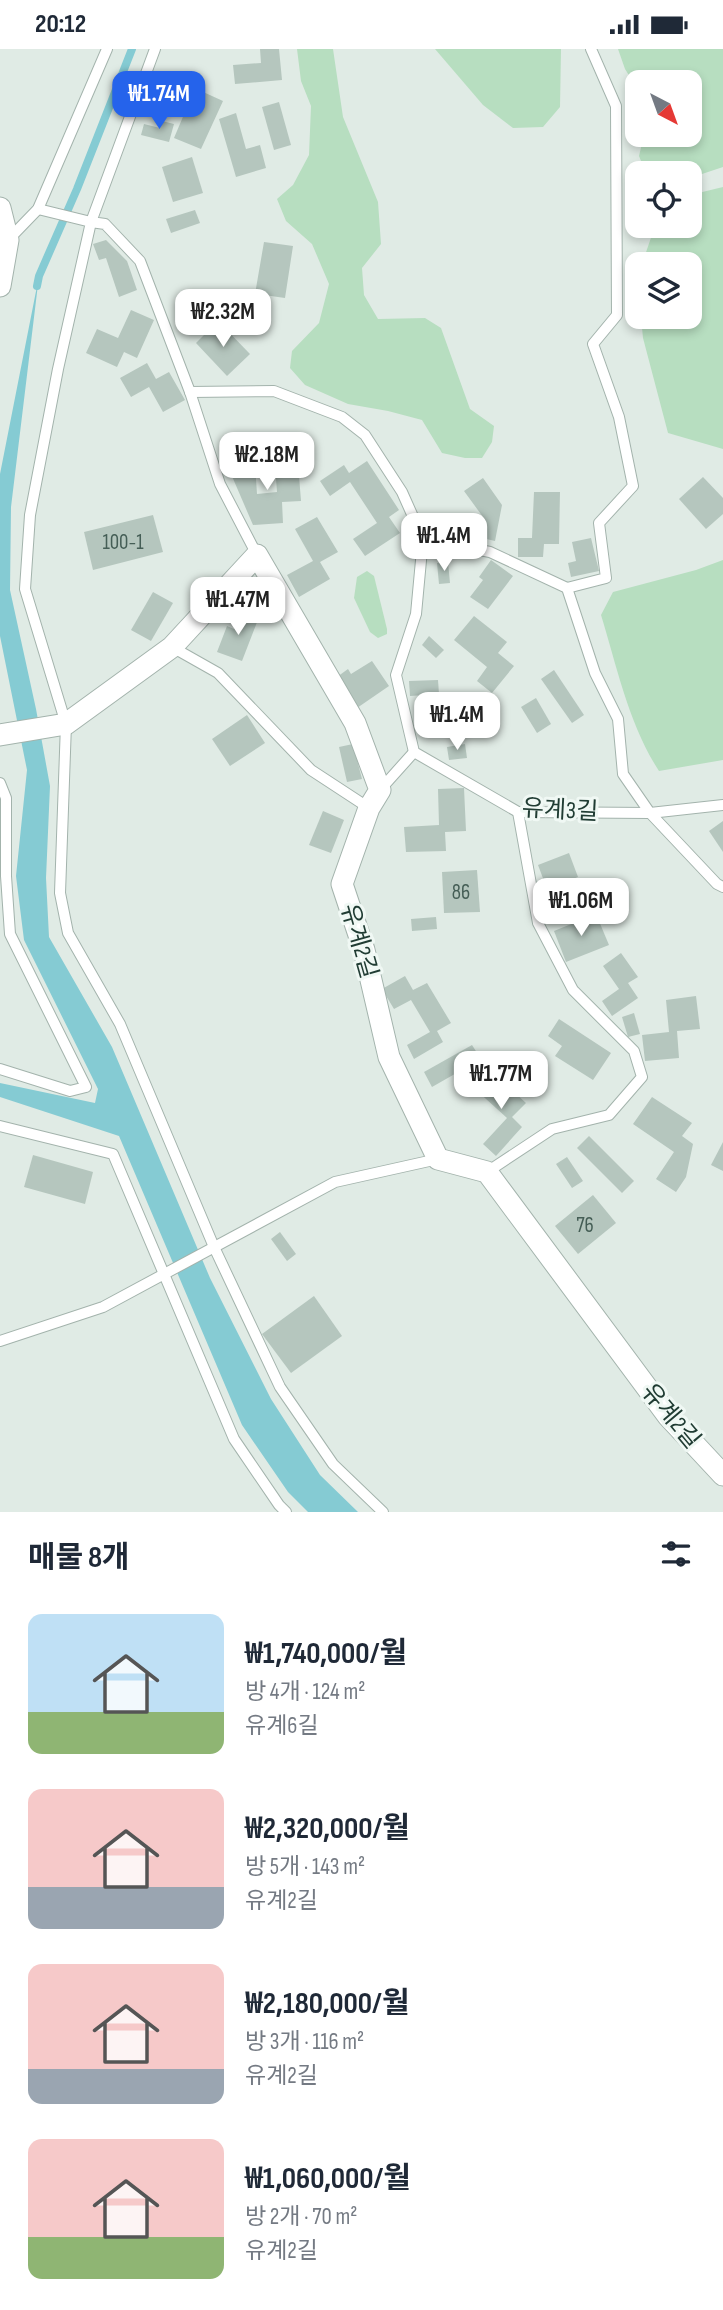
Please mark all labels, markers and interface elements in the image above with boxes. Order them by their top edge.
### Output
text: 20:12 [35,9,86,40]
north arrow [625,70,702,147]
map controls [625,70,702,329]
pin: ₩1.74M [102,71,216,131]
text: ₩1.74M [128,80,190,108]
button: locate [625,161,702,238]
button: layers [625,252,702,329]
pin: ₩2.32M [166,289,280,349]
text: ₩2.32M [191,298,255,326]
pin: ₩2.18M [210,433,324,492]
text: ₩2.18M [235,441,299,469]
pin: ₩1.4M [395,513,493,573]
text: ₩1.4M [417,522,471,550]
house number: 100-1 [102,530,144,555]
pin: ₩1.47M [181,577,295,637]
text: ₩1.47M [206,586,270,614]
pin: ₩1.4M [408,693,506,752]
text: ₩1.4M [430,701,484,729]
street label: 유계3길 [521,794,599,826]
pin: ₩1.06M [524,879,638,938]
house number: 86 [452,880,470,905]
text: ₩1.06M [549,887,613,915]
street label: 유계2길 [335,900,383,982]
pin: ₩1.77M [444,1051,558,1111]
text: ₩1.77M [470,1060,532,1088]
house number: 76 [576,1213,594,1238]
street label: 유계2길 [635,1378,707,1454]
icon: filters [657,1535,695,1573]
text: 매물 8개 [28,1540,130,1576]
text: ₩1,740,000/월 [245,1636,407,1672]
icon: home [84,1642,168,1726]
text: 방 4개 · 124 m² [245,1678,365,1706]
text: 유계6길 [245,1712,319,1740]
text: ₩2,320,000/월 [245,1811,410,1847]
icon: home [84,1817,168,1901]
text: 방 5개 · 143 m² [245,1853,365,1881]
text: 유계2길 [245,1887,318,1915]
text: ₩2,180,000/월 [245,1986,410,2022]
icon: home [84,1992,168,2076]
text: 방 3개 · 116 m² [245,2028,364,2056]
text: 유계2길 [245,2062,318,2090]
text: ₩1,060,000/월 [245,2161,411,2197]
icon: home [84,2167,168,2251]
text: 방 2개 · 70 m² [245,2203,357,2231]
text: 유계2길 [245,2237,318,2265]

